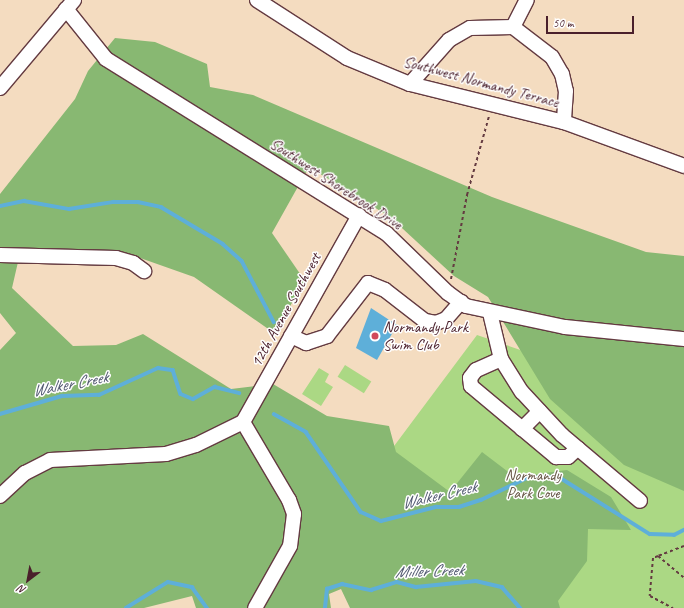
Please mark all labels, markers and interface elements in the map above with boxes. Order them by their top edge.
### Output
scale bar [548,8,636,34]
text: 50 m [553,15,573,31]
street label: Southwest Normandy Terrace [401,52,561,112]
street label: Southwest Shorebrook Drive [266,134,406,234]
street label: 12th Avenue Southwest [247,250,325,370]
place label: Normandy Park Swim Club [383,317,468,355]
marker: Normandy Park Swim Club [370,331,380,341]
water label: Walker Creek [31,367,109,401]
park label: Normandy Park Cove [505,465,561,503]
water label: Walker Creek [400,477,478,513]
north arrow [8,560,48,600]
water label: Miller Creek [394,560,464,582]
text: N [15,582,28,598]

